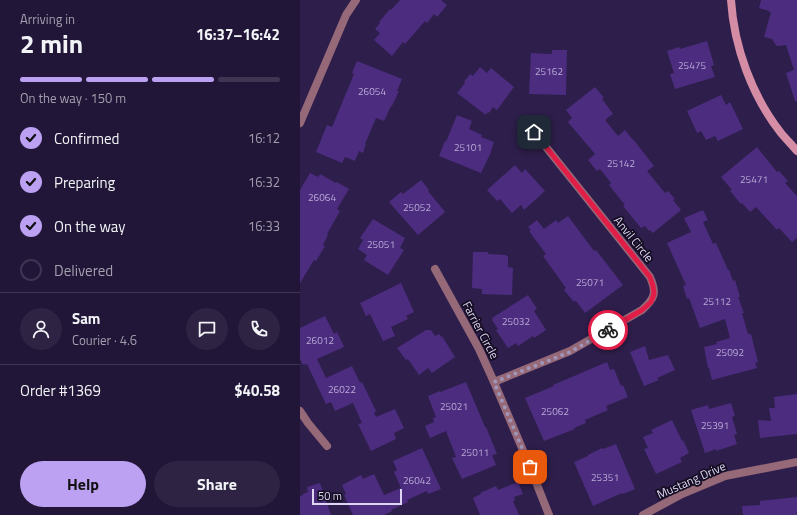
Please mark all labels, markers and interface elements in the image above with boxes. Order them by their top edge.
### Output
text: Arriving in [20,9,75,29]
text: 16:37–16:42 [196,23,280,46]
text: 2 min [20,24,83,63]
house number: 25475 [678,58,706,73]
house number: 25162 [535,64,563,79]
house number: 26054 [358,84,386,99]
text: On the way · 150 m [20,88,126,108]
pin [517,115,551,149]
icon: home [523,121,545,143]
icon: check [20,127,42,149]
text: Confirmed [54,127,119,150]
text: 16:12 [248,128,280,148]
house number: 25101 [454,140,482,155]
house number: 25142 [607,156,635,171]
icon: check [20,171,42,193]
text: Preparing [54,171,115,194]
text: 16:32 [248,172,280,192]
house number: 25471 [740,172,768,187]
house number: 26064 [308,190,336,205]
house number: 25052 [403,200,431,215]
street label: Anvil Circle [609,212,659,266]
icon: check [20,215,42,237]
text: On the way [54,215,126,238]
text: 16:33 [248,216,280,236]
house number: 25051 [367,237,395,252]
text: Delivered [54,259,113,282]
house number: 25071 [576,275,604,290]
house number: 25112 [703,294,731,309]
street label: Farrier Circle [458,298,504,362]
text: Sam [72,307,100,330]
button: person [20,308,62,350]
button: chat [186,308,228,350]
button: phone [238,308,280,350]
courier [588,310,628,350]
house number: 25032 [502,314,530,329]
icon: bike [597,319,619,341]
text: Courier · 4.6 [72,330,137,350]
house number: 26012 [306,333,334,348]
house number: 25092 [716,345,744,360]
text: Order #1369 [20,379,101,402]
text: $40.58 [234,379,280,402]
house number: 26022 [328,382,356,397]
house number: 25021 [440,399,468,414]
house number: 25062 [541,404,569,419]
house number: 25391 [701,418,729,433]
house number: 25011 [461,445,489,460]
pin [513,450,547,484]
icon: bag [519,456,541,478]
street label: Mustang Drive [653,456,729,504]
button: Help [20,461,146,507]
button: Share [154,461,280,507]
house number: 25351 [591,470,619,485]
house number: 26042 [403,473,431,488]
scale bar [312,487,402,506]
text: 50 m [318,488,342,504]

